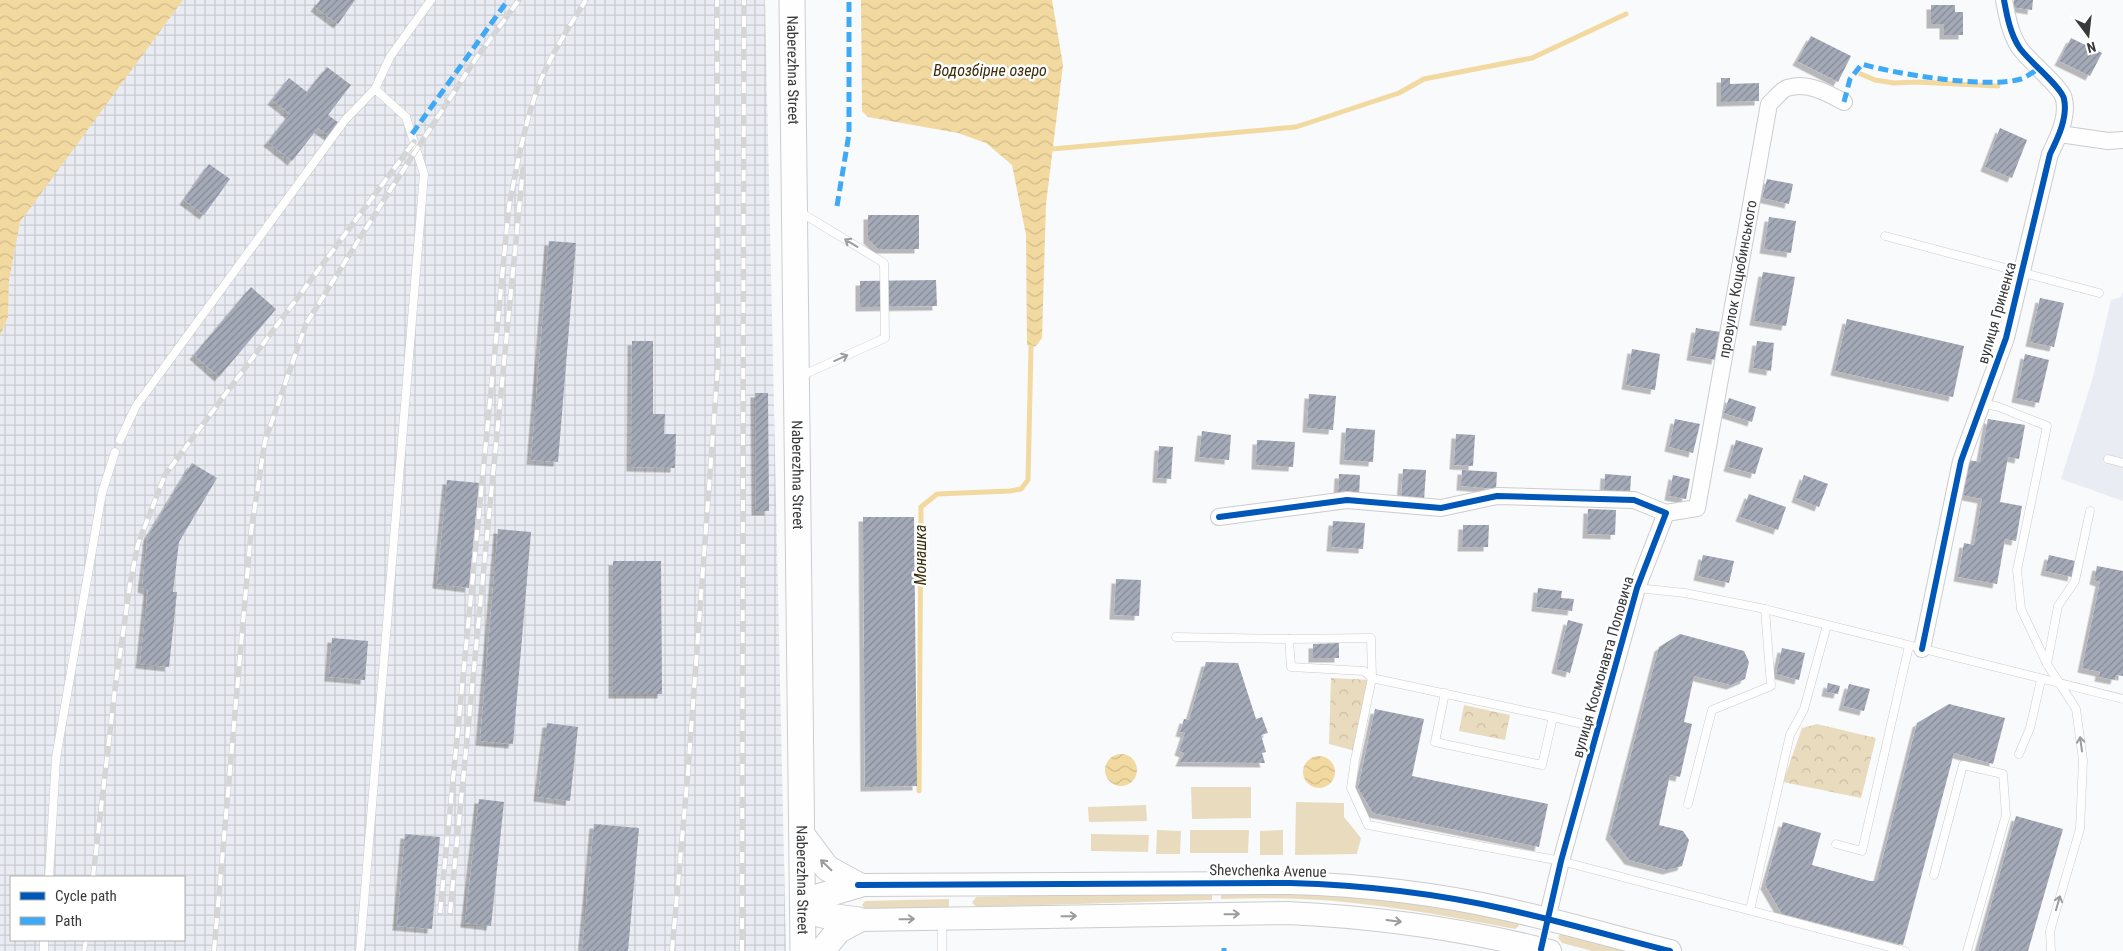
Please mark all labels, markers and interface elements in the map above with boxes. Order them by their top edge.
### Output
north arrow [2063,10,2113,60]
street label: Naberezhna Street [783,15,802,125]
text: N [2085,39,2098,56]
water label: Водозбірне озеро [933,61,1047,80]
street label: провулок Коцюбинського [1715,199,1761,359]
one-way arrow [844,238,858,248]
street label: вулиця Гриненка [1974,260,2020,366]
one-way arrow [833,353,848,363]
street label: Naberezhna Street [788,420,807,530]
water label: Монашка [911,525,930,585]
street label: вулиця Космонавта Поповича [1568,574,1638,760]
one-way arrow [2075,737,2085,753]
street label: Naberezhna Street [793,825,812,935]
one-way arrow [820,859,833,871]
street label: Shevchenka Avenue [1209,861,1327,881]
legend [10,876,185,941]
text: Cycle path [55,887,117,905]
one-way arrow [2053,896,2063,912]
one-way arrow [1224,909,1240,919]
one-way arrow [1061,911,1077,921]
text: Path [55,912,82,930]
one-way arrow [898,914,915,924]
one-way arrow [1386,916,1402,926]

